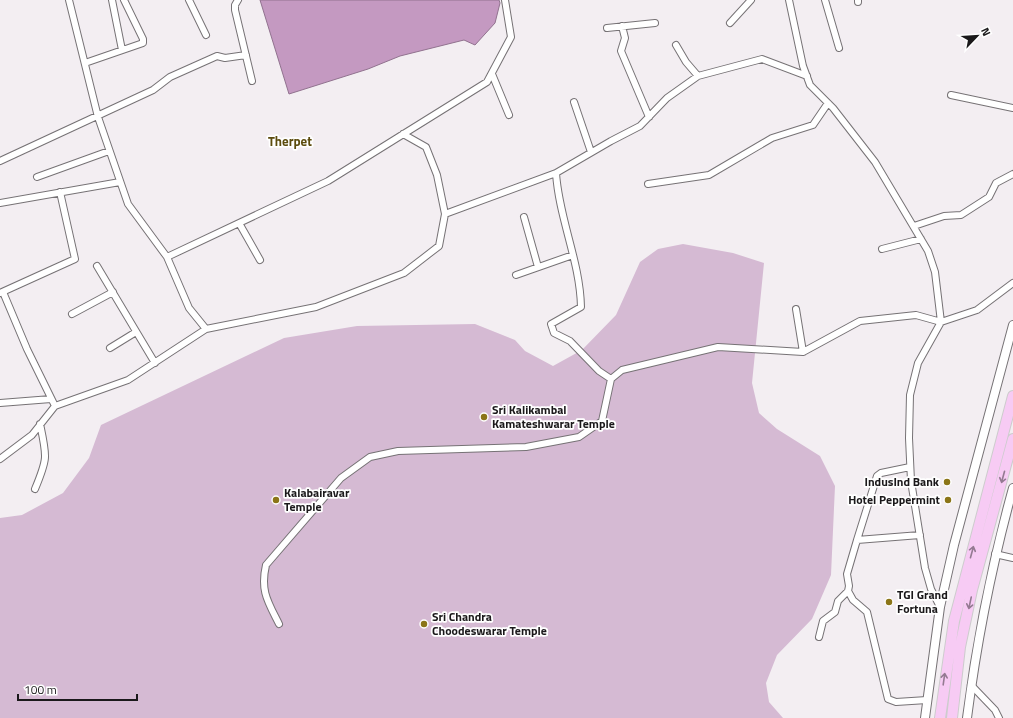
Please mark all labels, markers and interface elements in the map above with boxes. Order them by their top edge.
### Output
north arrow [957,16,997,56]
text: N [977,25,995,39]
district label: Therpet [268,131,312,151]
place label: Sri Kalikambal Kamateshwarar Temple [492,400,615,433]
marker: Sri Kalikambal Kamateshwarar Temple [479,412,489,422]
one-way arrow [999,470,1006,483]
place label: IndusInd Bank [864,472,940,491]
marker: IndusInd Bank [942,477,952,487]
place label: Kalabairavar Temple [284,483,350,516]
place label: Hotel Peppermint [848,490,941,509]
marker: Kalabairavar Temple [271,495,281,505]
marker: Hotel Peppermint [943,495,953,505]
one-way arrow [969,546,976,559]
place label: TGI Grand Fortuna [897,585,948,618]
one-way arrow [965,596,973,609]
marker: TGI Grand Fortuna [884,597,894,607]
place label: Sri Chandra Choodeswarar Temple [432,607,547,640]
marker: Sri Chandra Choodeswarar Temple [419,619,429,629]
one-way arrow [940,673,948,686]
scale bar [18,676,137,702]
text: 100 m [24,680,57,699]

